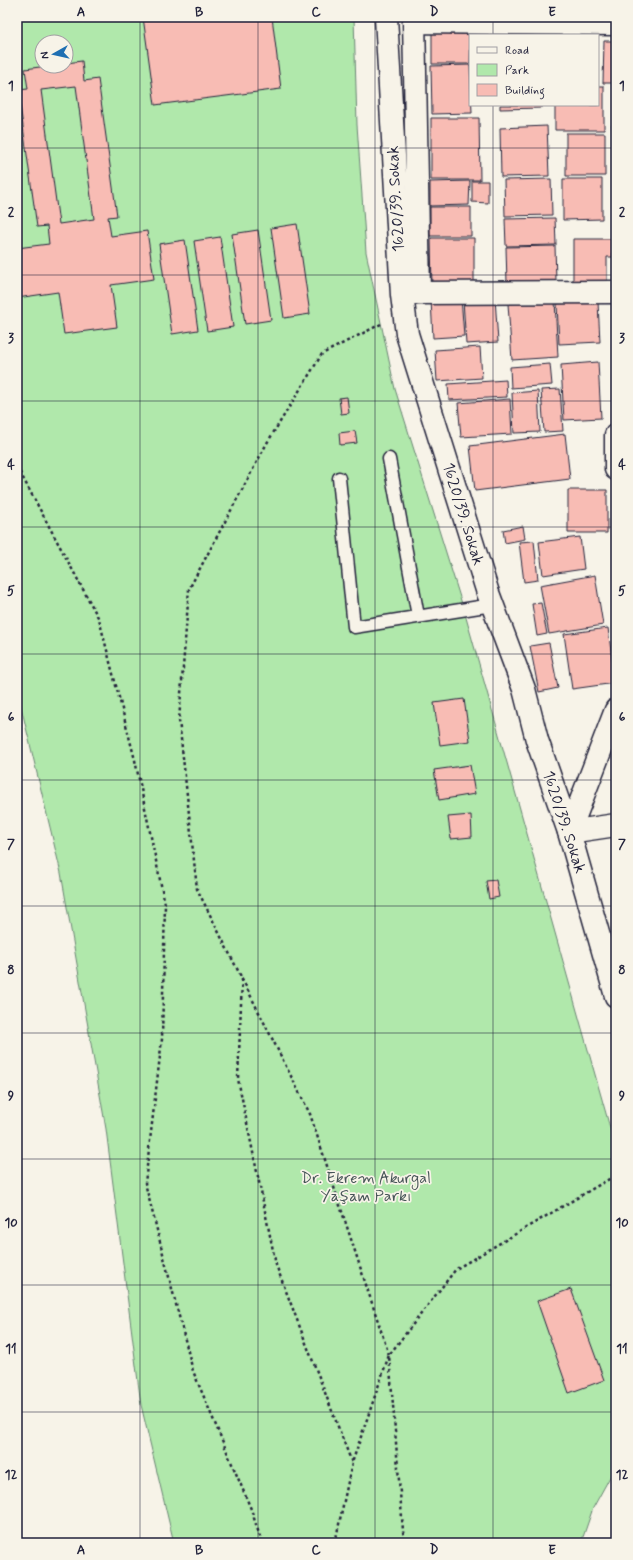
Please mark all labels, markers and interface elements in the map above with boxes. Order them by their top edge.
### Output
text: A [77,4,85,21]
text: B [195,4,204,21]
text: C [311,4,321,21]
text: D [430,4,439,21]
text: E [548,4,556,21]
north arrow [34,34,74,74]
legend [469,34,599,106]
text: Road [505,43,529,59]
text: N [38,51,53,60]
text: Park [505,63,529,79]
text: 1 [8,78,14,95]
text: 1 [619,78,625,95]
text: Building [505,83,545,100]
street label: 1620/39. Sokak [383,145,409,253]
text: 2 [8,204,15,221]
text: 2 [619,204,626,221]
text: 3 [8,330,14,347]
text: 3 [619,330,625,347]
text: 4 [7,457,15,474]
text: 4 [618,457,626,474]
street label: 1620/39. Sokak [437,460,489,568]
text: 5 [7,583,15,600]
text: 5 [618,583,626,600]
text: 6 [8,709,15,726]
text: 6 [619,709,626,726]
street label: 1620/39. Sokak [538,768,590,876]
text: 7 [7,836,15,853]
text: 7 [618,836,626,853]
text: 8 [7,962,15,979]
text: 8 [618,962,626,979]
text: 9 [8,1088,15,1105]
text: 9 [619,1088,626,1105]
park label: Dr. Ekrem Akurgal Yaşam Parkı [301,1168,431,1207]
text: 10 [4,1215,18,1232]
text: 10 [615,1215,629,1232]
text: 11 [5,1341,17,1358]
text: 11 [616,1341,628,1358]
text: 12 [5,1467,17,1484]
text: 12 [616,1467,628,1484]
text: A [77,1542,85,1559]
text: B [195,1542,204,1559]
text: C [311,1542,321,1559]
text: D [430,1542,439,1559]
text: E [548,1542,556,1559]

